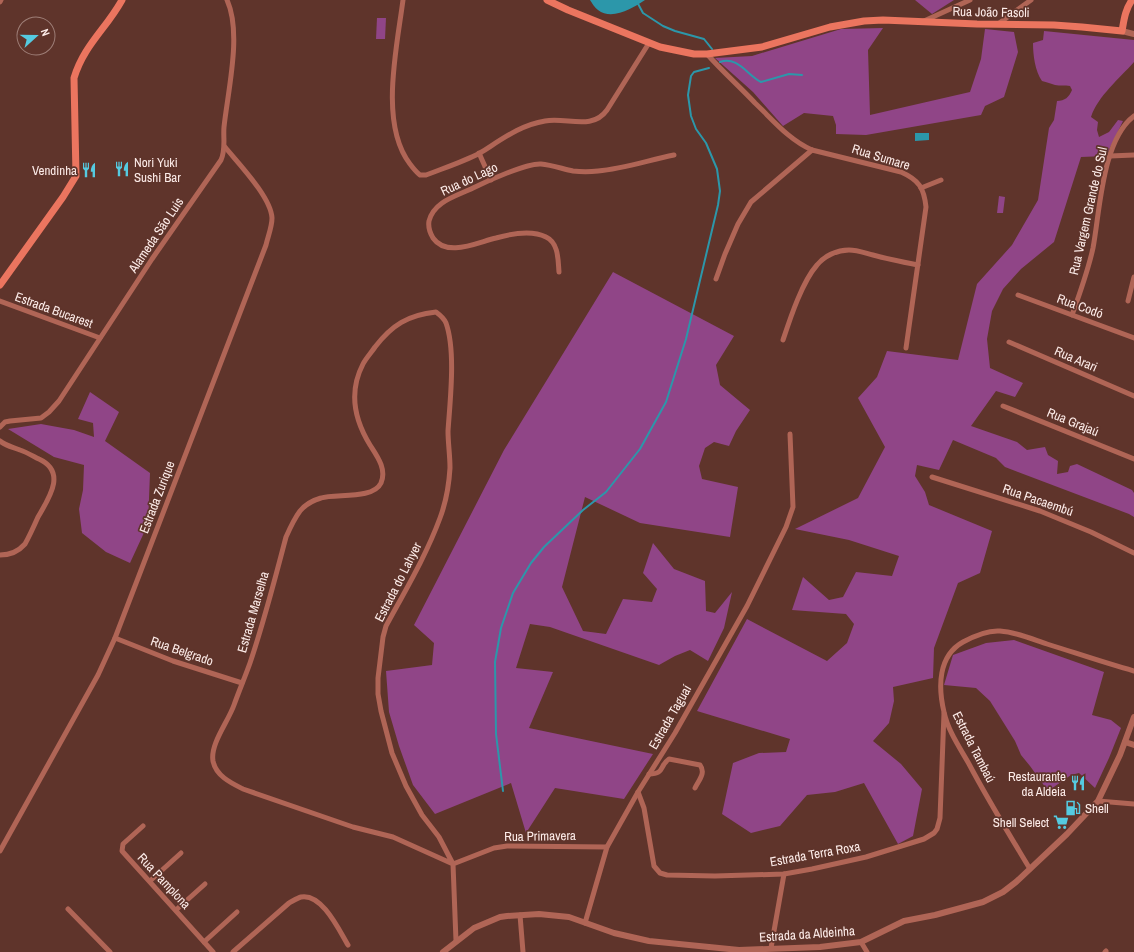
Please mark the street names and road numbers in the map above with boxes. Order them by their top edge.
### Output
street label: Rua João Fasoli [952,3,1030,21]
street label: Rua Sumare [850,140,912,174]
street label: Rua Vargem Grande do Sul [1065,145,1111,277]
street label: Rua do Lago [438,158,500,200]
street label: Alameda São Luis [124,194,187,277]
street label: Estrada Bucarest [13,288,95,332]
street label: Rua Codó [1055,290,1106,322]
street label: Rua Arari [1052,342,1100,376]
street label: Rua Grajaú [1045,404,1102,440]
street label: Estrada Zurique [135,458,179,536]
street label: Rua Pacaembú [1000,480,1076,520]
street label: Estrada do Lahyer [371,539,426,625]
street label: Estrada Marselha [233,569,273,654]
street label: Rua Belgrado [148,632,216,670]
street label: Estrada Taguaí [645,681,696,752]
street label: Estrada Tambaú [949,709,999,786]
street label: Rua Primavera [504,827,576,845]
street label: Estrada Terra Roxa [768,838,862,870]
street label: Rua Pamplona [134,849,194,913]
street label: Estrada da Aldeinha [759,922,856,946]

